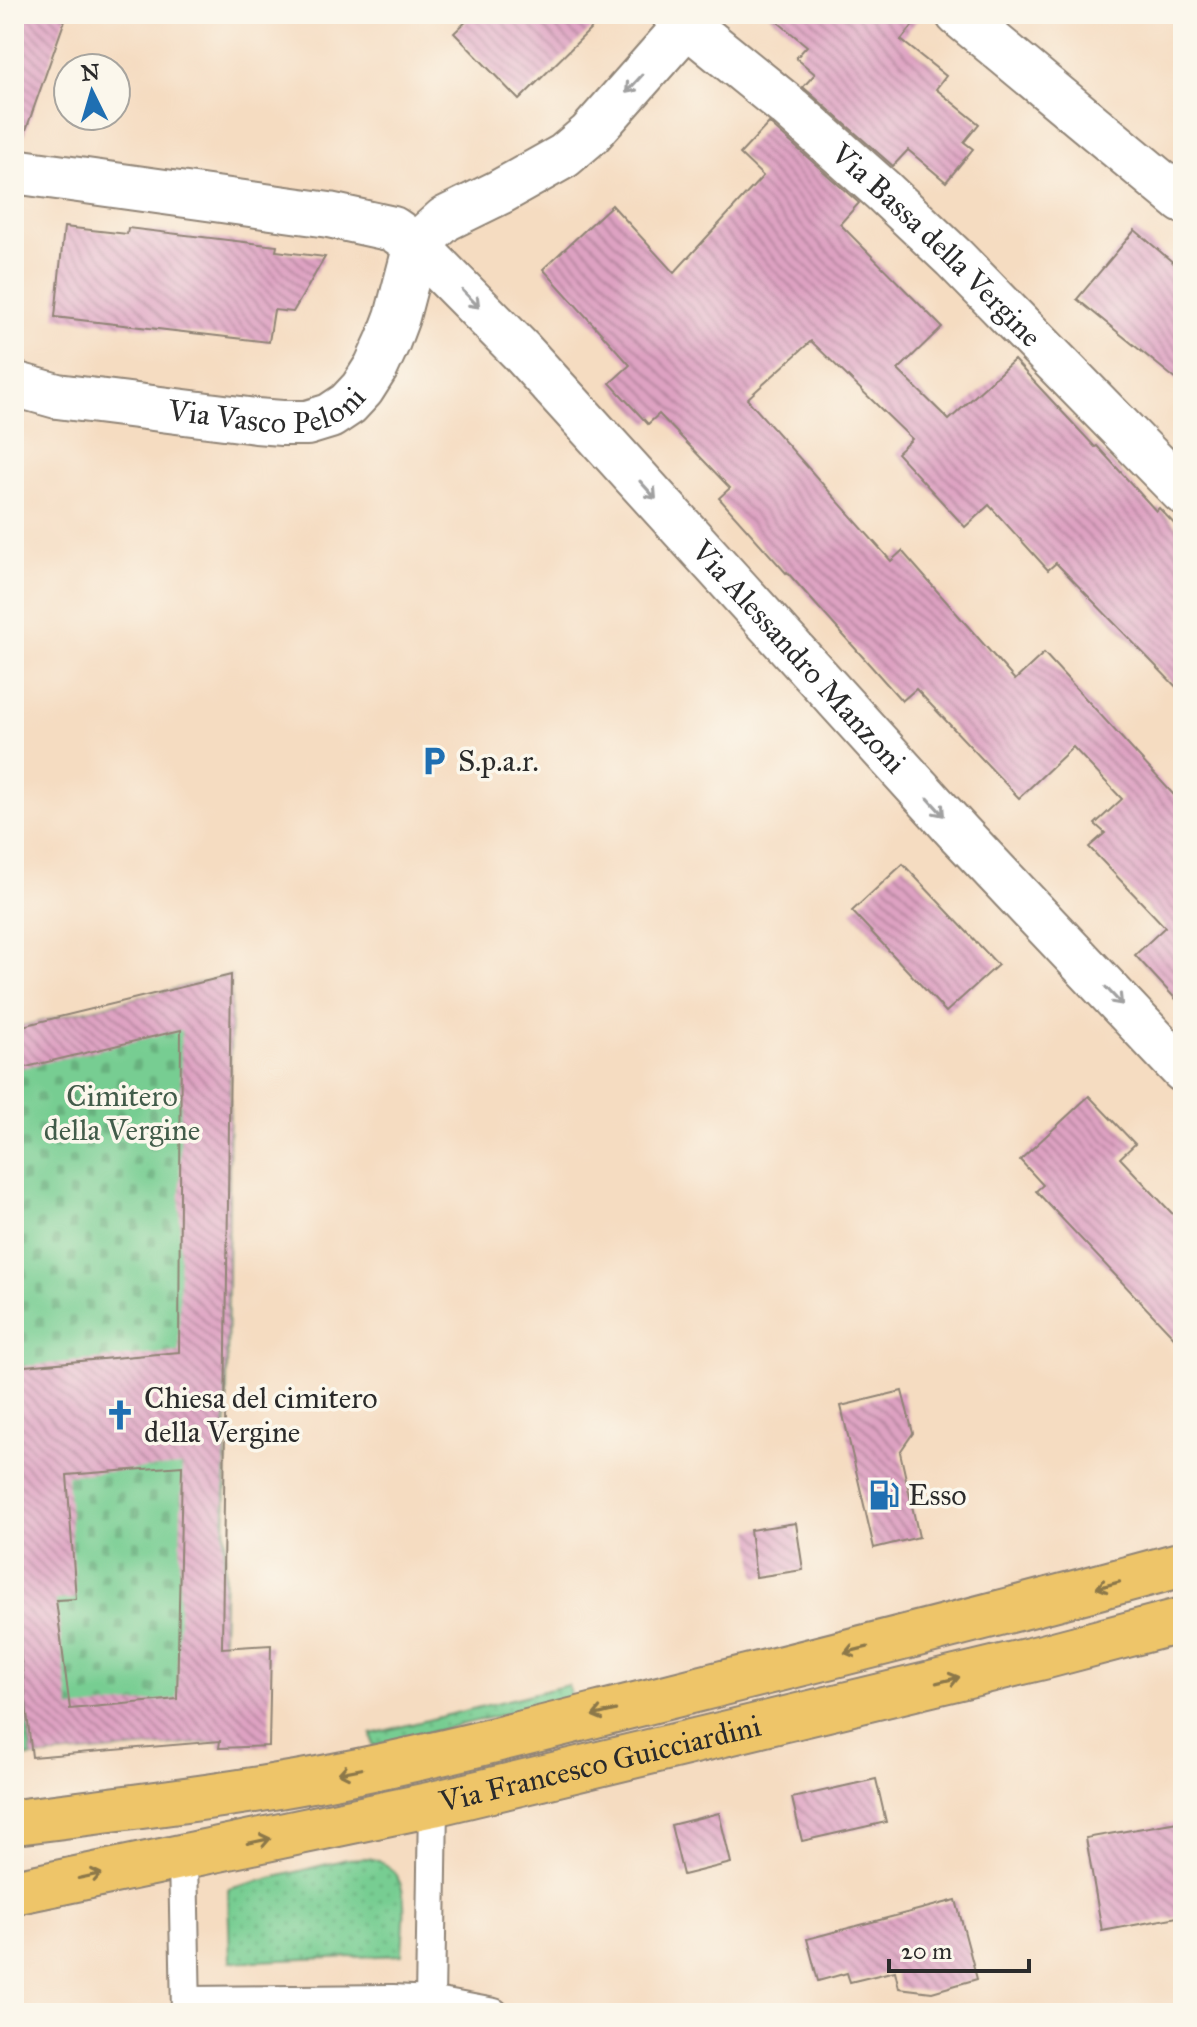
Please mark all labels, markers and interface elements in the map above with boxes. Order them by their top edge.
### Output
north arrow [52,52,132,132]
text: N [80,58,101,87]
one-way arrow [626,73,644,93]
street label: Via Bassa della Vergine [823,135,1049,355]
one-way arrow [462,289,481,309]
street label: Via Vasco Peloni [165,379,373,441]
one-way arrow [638,480,656,500]
street label: Via Alessandro Manzoni [684,532,914,780]
place label: S.p.a.r. [458,743,539,779]
parking icon: S.p.a.r. [417,744,451,778]
one-way arrow [926,796,944,816]
one-way arrow [1104,986,1122,1006]
park label: Cimitero della Vergine [44,1078,200,1148]
place label: Chiesa del cimitero della Vergine [144,1380,378,1450]
church icon: Chiesa del cimitero della Vergine [103,1398,137,1432]
place label: Esso [908,1477,967,1513]
fuel station icon: Esso [867,1478,901,1512]
one-way arrow [1095,1578,1121,1593]
one-way arrow [844,1644,870,1659]
one-way arrow [935,1672,961,1687]
one-way arrow [591,1706,617,1721]
street label: Via Francesco Guicciardini [435,1708,764,1820]
one-way arrow [338,1764,364,1779]
one-way arrow [246,1833,271,1848]
one-way arrow [77,1868,103,1883]
scale bar [889,1923,1029,1973]
text: 20 m [901,1936,952,1966]

